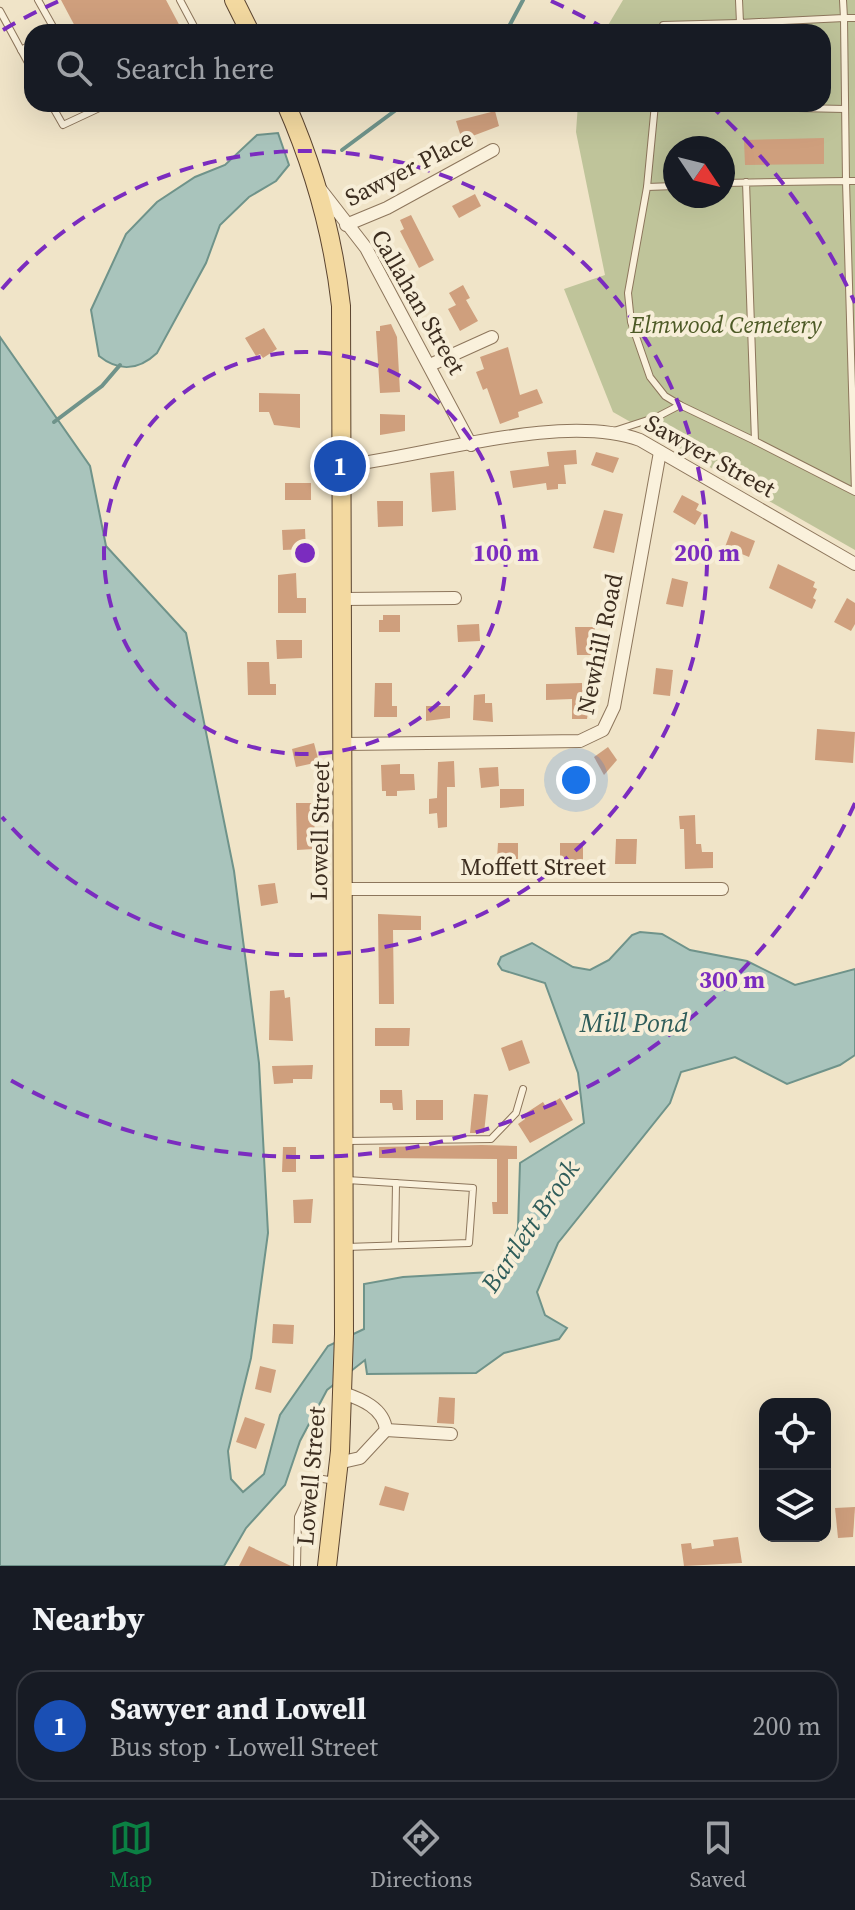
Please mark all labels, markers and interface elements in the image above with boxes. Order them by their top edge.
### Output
search box [24,24,831,112]
icon: search [52,46,96,90]
text: Search here [116,48,274,89]
street label: Sawyer Place [339,121,478,214]
north arrow [663,136,735,208]
street label: Callahan Street [364,223,473,380]
park label: Elmwood Cemetery [629,308,822,341]
street label: Sawyer Street [639,406,782,505]
pin: 1 [314,436,366,496]
text: 100 m [473,536,539,569]
text: 200 m [674,536,740,569]
centre of rings [291,539,319,567]
street label: Newhill Road [568,570,631,717]
your location [556,760,596,800]
street label: Lowell Street [302,761,337,901]
street label: Moffett Street [460,850,606,883]
text: 300 m [699,963,765,996]
water label: Mill Pond [579,1005,688,1041]
water label: Bartlett Brook [472,1152,588,1300]
map controls [759,1398,831,1542]
button: locate [759,1398,831,1470]
street label: Lowell Street [288,1405,333,1547]
button: layers [759,1470,831,1542]
text: Nearby [32,1595,145,1641]
text: Sawyer and Lowell [110,1688,366,1729]
text: 1 [53,1708,67,1744]
text: 200 m [753,1708,821,1744]
text: Bus stop · Lowell Street [110,1729,378,1765]
tab: Map [109,1816,153,1894]
tab: Directions [370,1816,472,1894]
tab: Saved [690,1816,746,1894]

